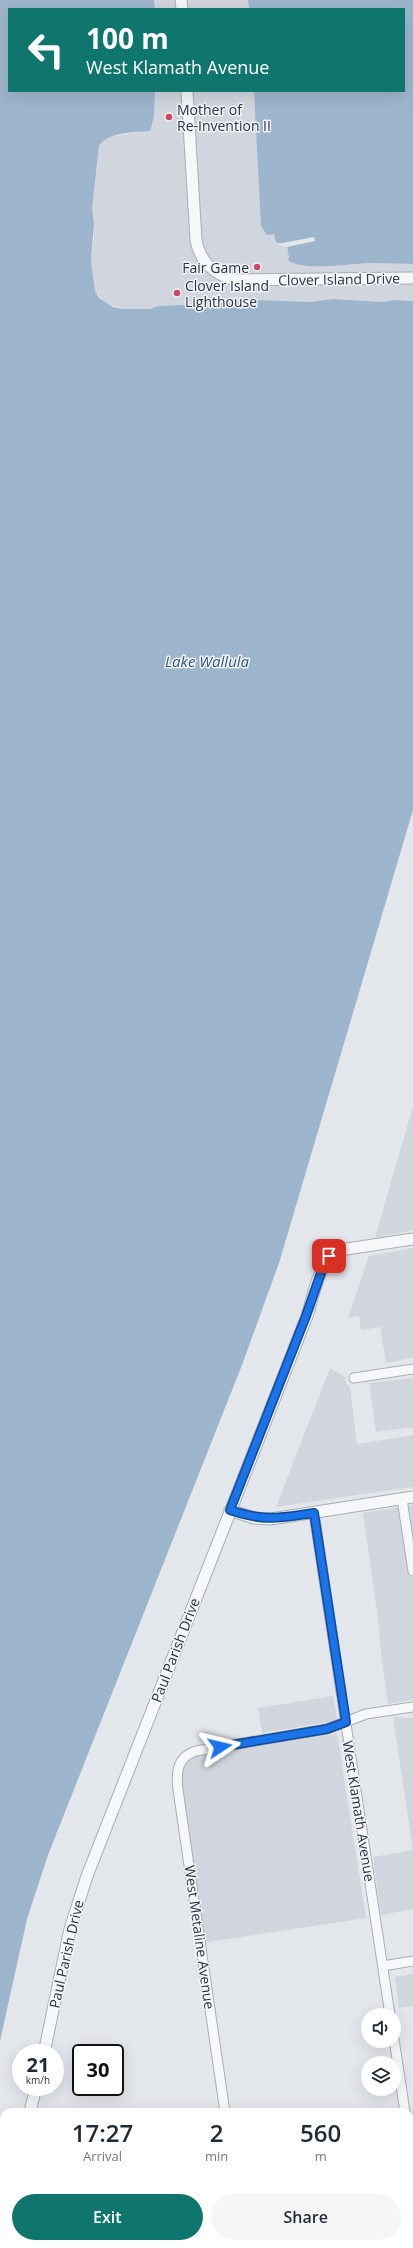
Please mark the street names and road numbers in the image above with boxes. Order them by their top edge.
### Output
street label: Clover Island Drive [278,268,400,290]
street label: Paul Parish Drive [146,1595,204,1705]
street label: West Klamath Avenue [338,1739,380,1883]
street label: West Metaline Avenue [180,1864,220,2010]
street label: Paul Parish Drive [44,1898,88,2010]

